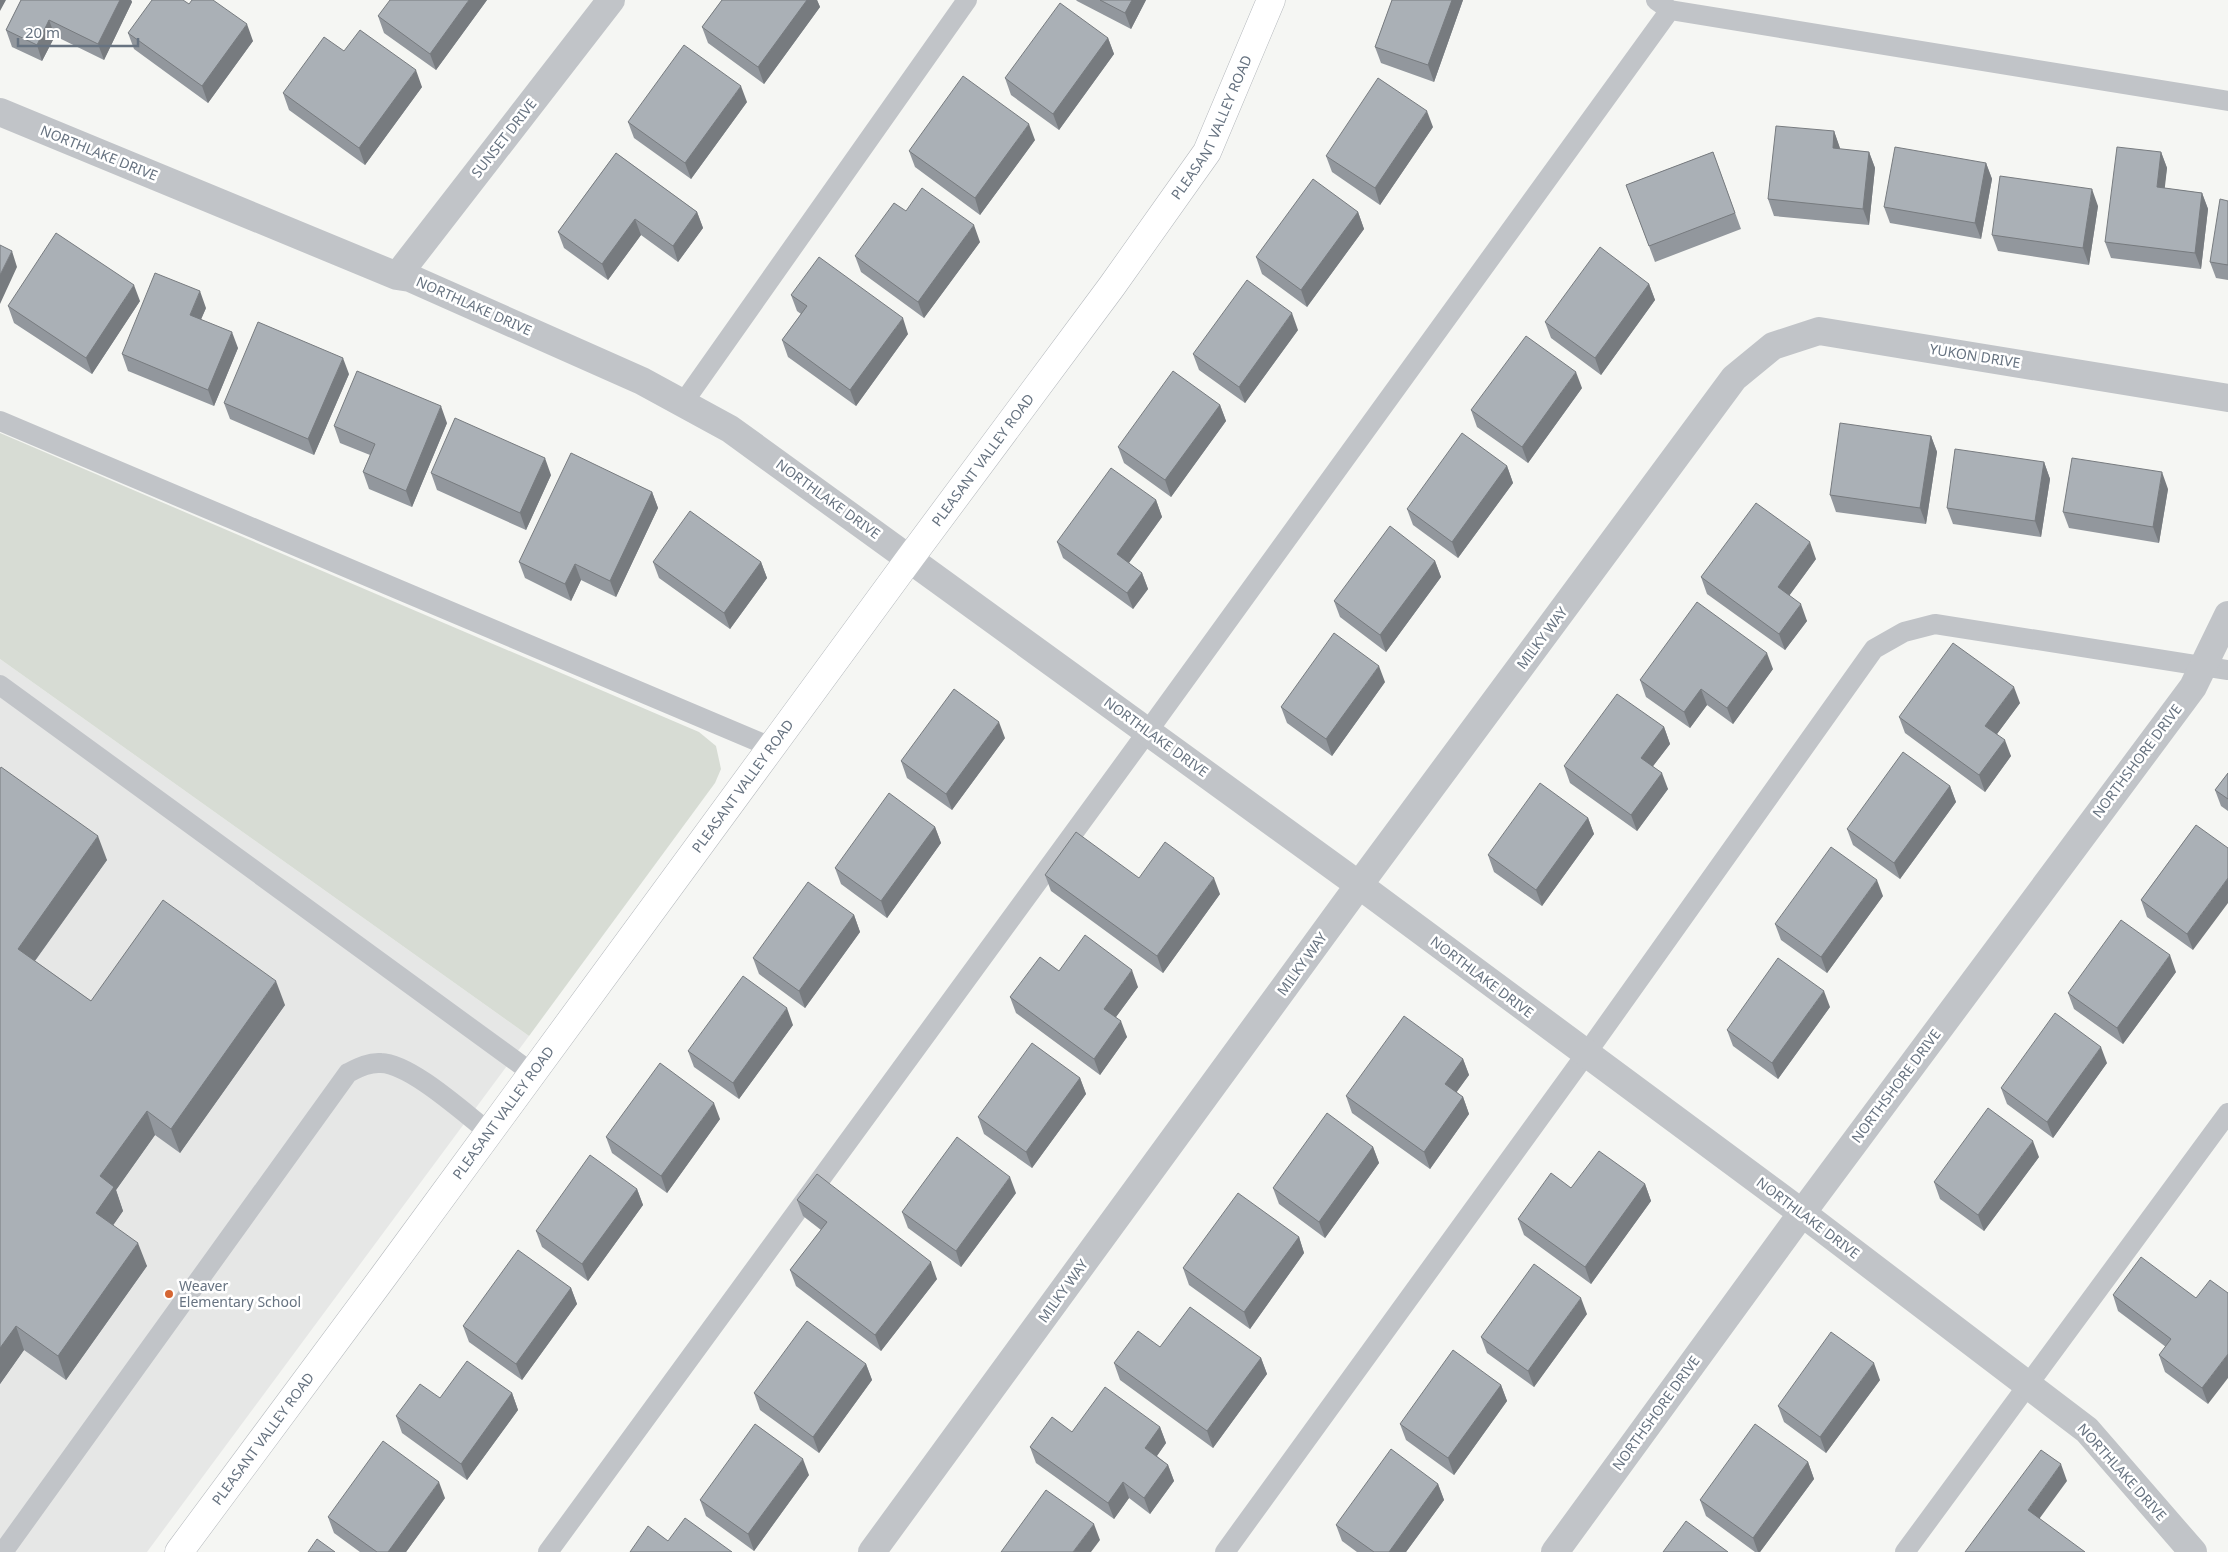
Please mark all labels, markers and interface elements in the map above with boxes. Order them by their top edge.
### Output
scale bar [18,15,138,47]
text: 20 m [25,22,60,42]
street label: PLEASANT VALLEY ROAD [1166,52,1256,203]
street label: SUNSET DRIVE [467,94,540,181]
street label: NORTHLAKE DRIVE [38,120,161,185]
street label: NORTHLAKE DRIVE [413,272,535,340]
street label: YUKON DRIVE [1928,339,2022,372]
street label: PLEASANT VALLEY ROAD [927,389,1038,530]
street label: NORTHLAKE DRIVE [772,454,884,543]
street label: MILKY WAY [1512,603,1571,673]
street label: NORTHLAKE DRIVE [1100,692,1212,781]
street label: NORTHSHORE DRIVE [2088,700,2186,821]
street label: PLEASANT VALLEY ROAD [687,715,798,856]
street label: MILKY WAY [1272,928,1331,999]
street label: NORTHLAKE DRIVE [1427,931,1538,1022]
street label: NORTHSHORE DRIVE [1847,1025,1945,1146]
street label: PLEASANT VALLEY ROAD [448,1042,558,1183]
street label: NORTHLAKE DRIVE [1753,1172,1864,1263]
street label: MILKY WAY [1033,1255,1092,1326]
place label: Weaver Elementary School [179,1276,301,1311]
marker: Weaver Elementary School [163,1288,175,1300]
street label: NORTHSHORE DRIVE [1608,1352,1704,1474]
street label: PLEASANT VALLEY ROAD [207,1368,318,1509]
street label: NORTHLAKE DRIVE [2074,1419,2171,1524]

